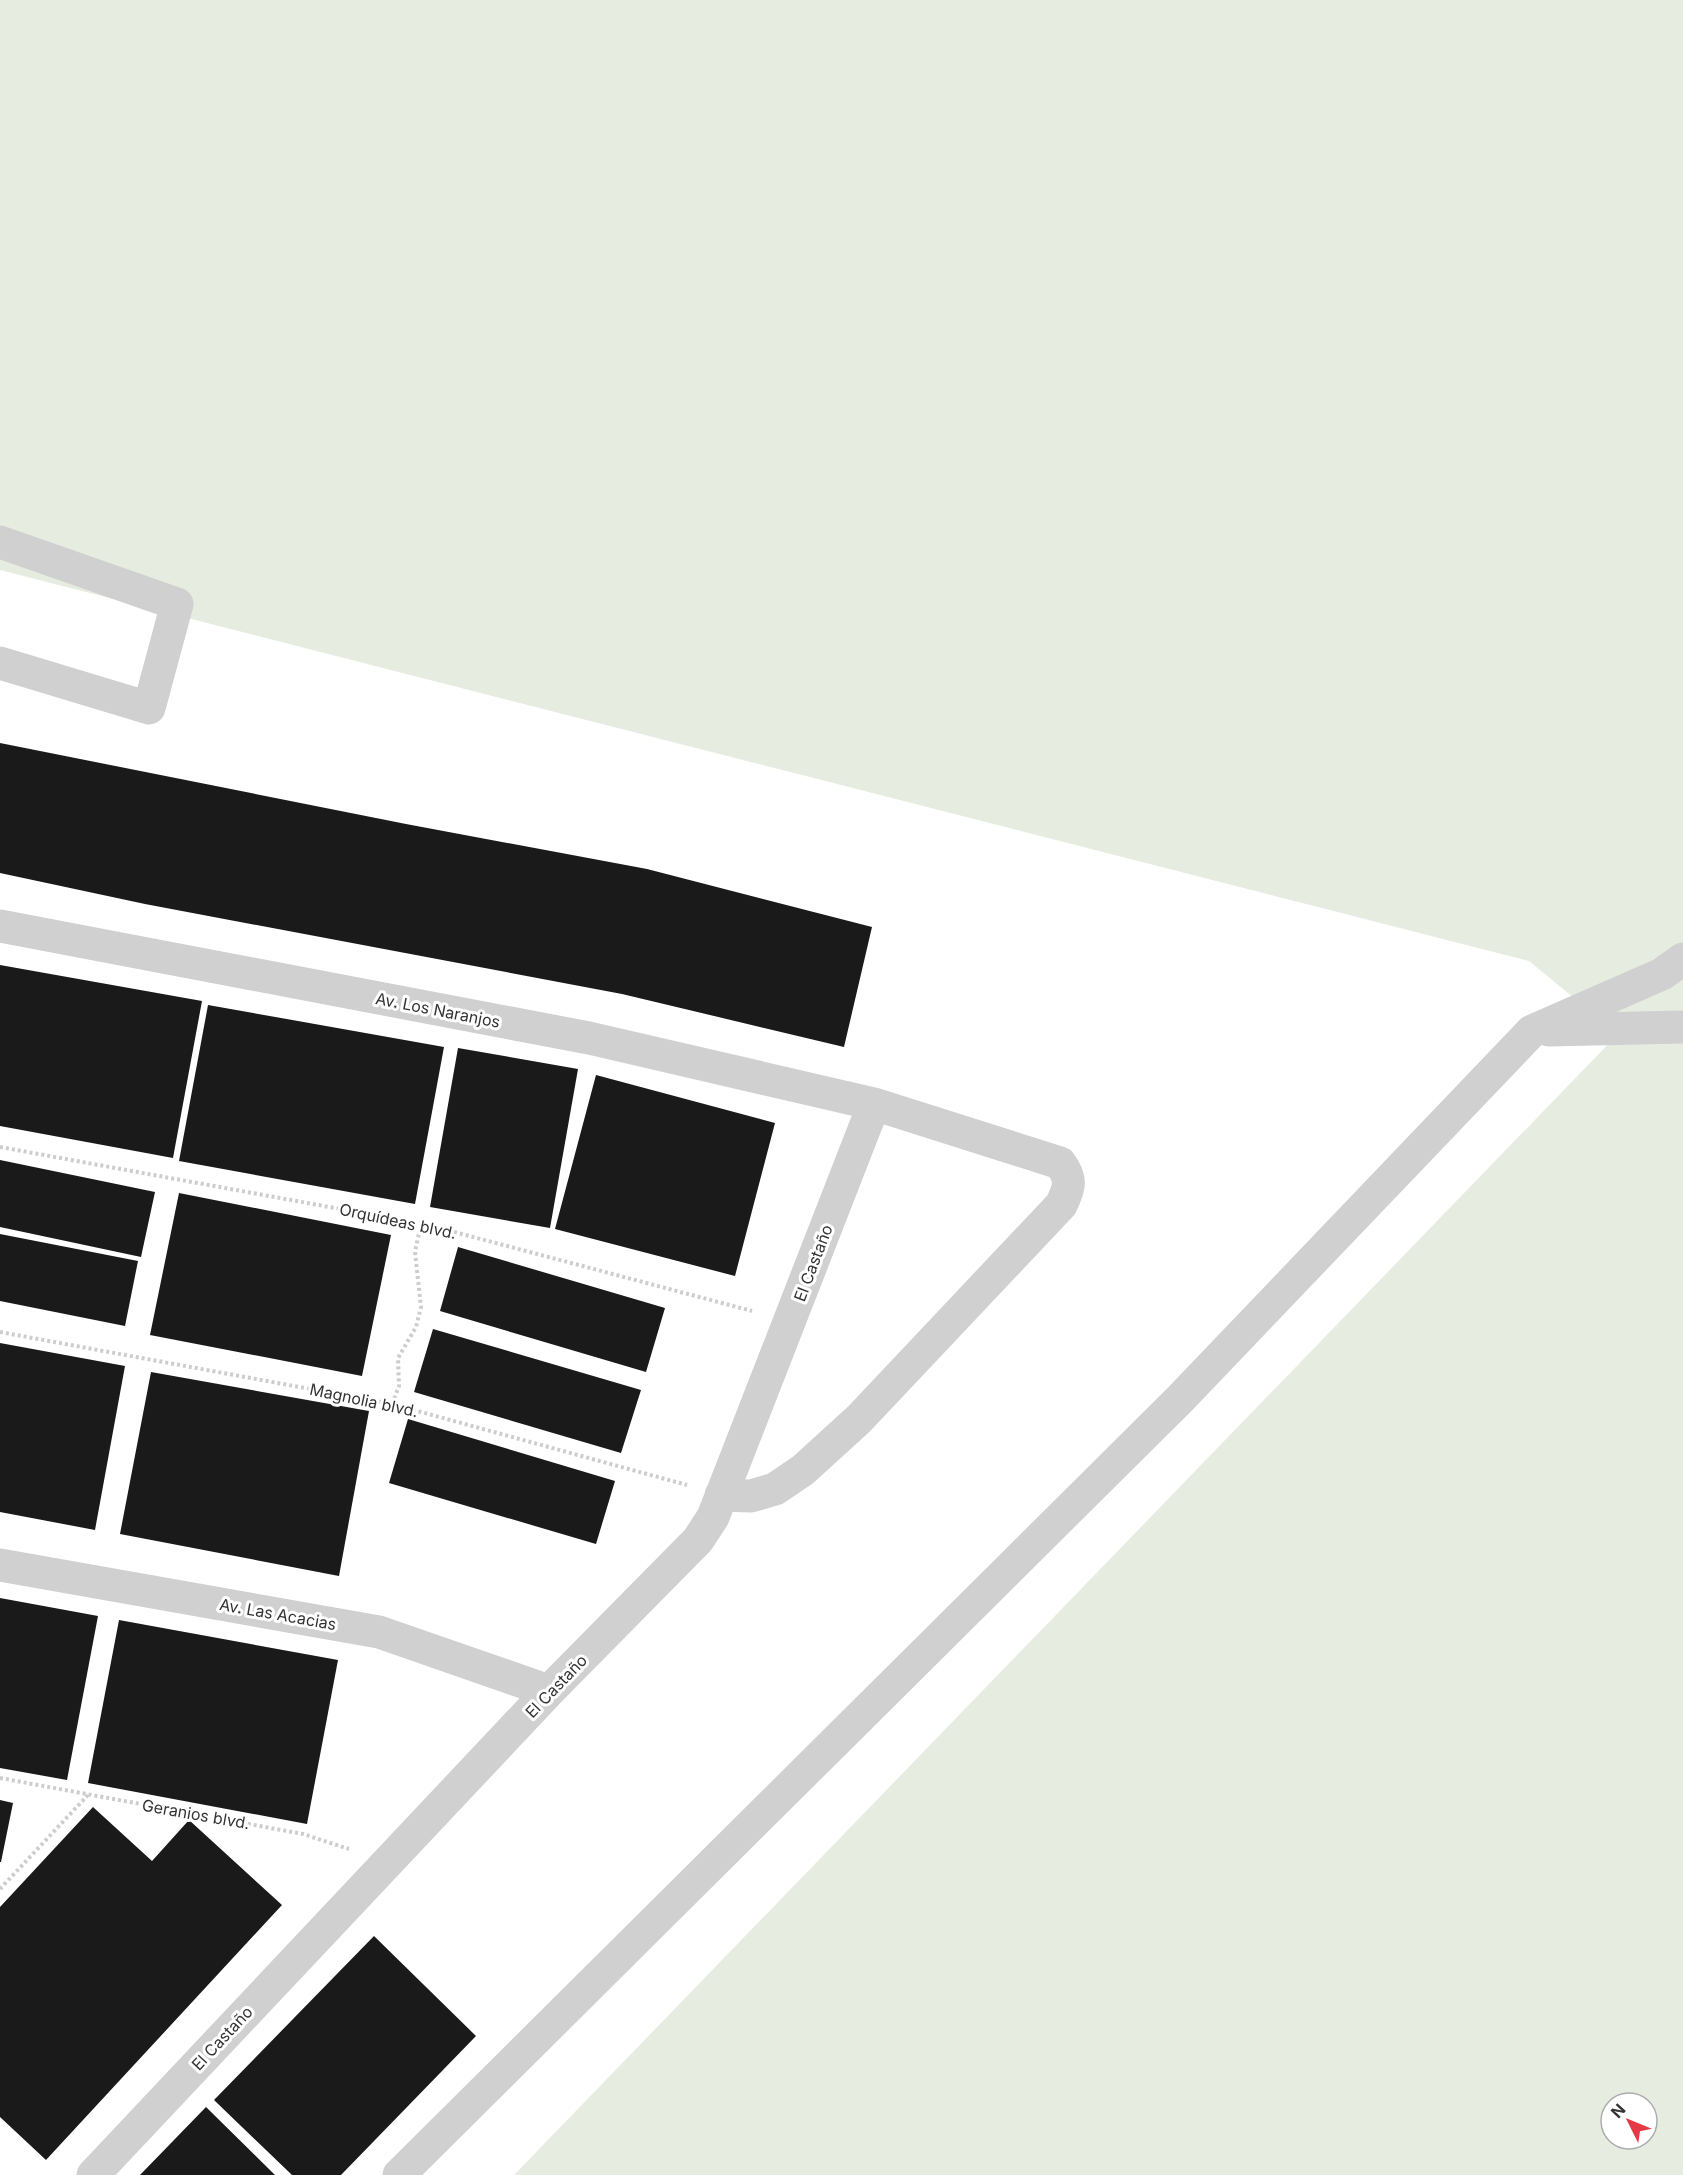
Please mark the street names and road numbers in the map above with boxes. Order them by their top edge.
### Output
street label: Av. Los Naranjos [374,988,502,1032]
street label: Orquídeas blvd. [338,1199,458,1243]
street label: El Castaño [789,1222,837,1304]
street label: Magnolia blvd. [308,1379,420,1421]
street label: Av. Las Acacias [218,1594,338,1634]
street label: El Castaño [521,1650,591,1722]
street label: Geranios blvd. [141,1795,251,1833]
street label: El Castaño [187,2002,257,2074]

